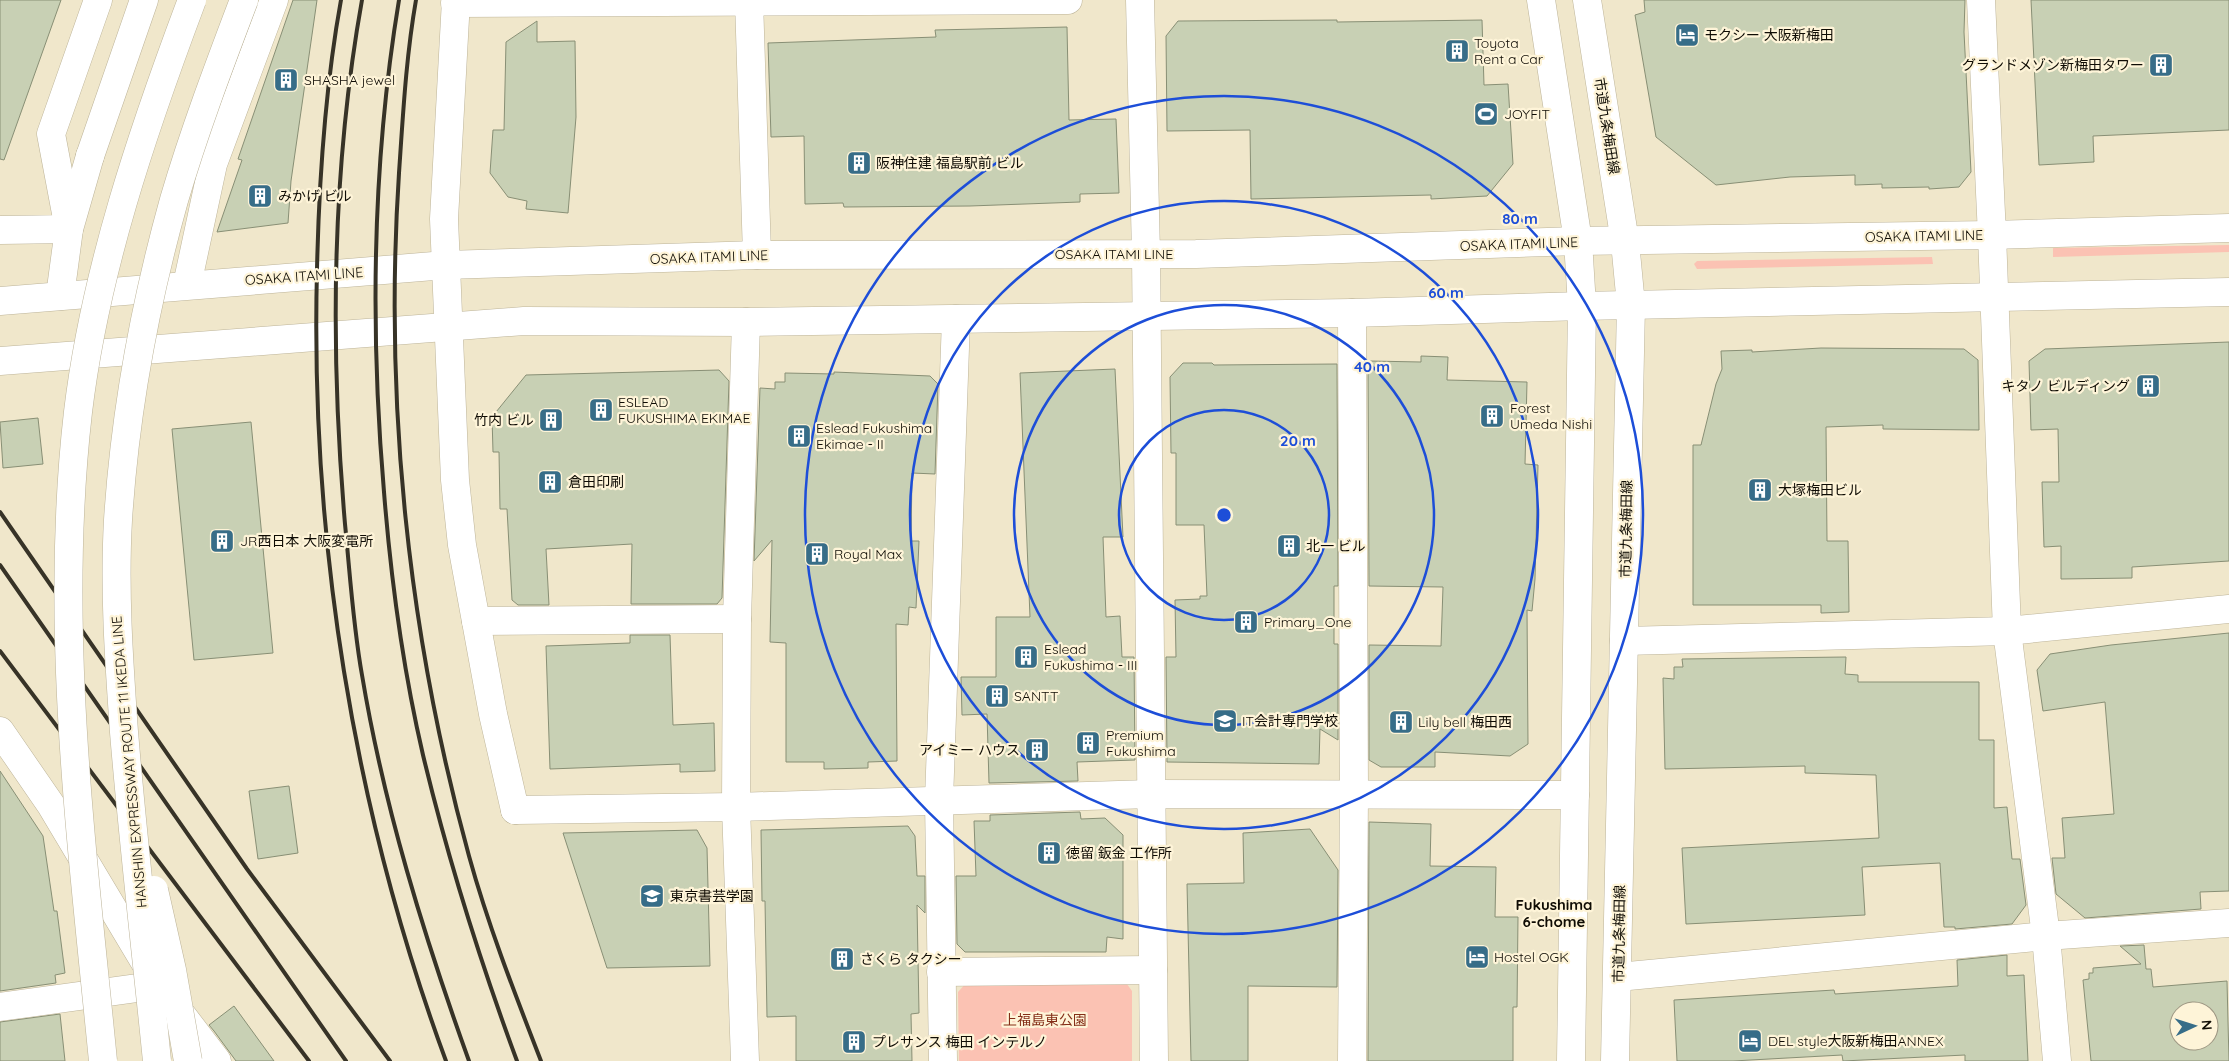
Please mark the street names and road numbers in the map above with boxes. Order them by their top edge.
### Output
street label: 市道九条梅田線 [1590,76,1624,176]
street label: OSAKA ITAMI LINE [1865,226,1983,246]
street label: OSAKA ITAMI LINE [1460,233,1578,255]
street label: OSAKA ITAMI LINE [1055,245,1173,263]
street label: OSAKA ITAMI LINE [650,246,768,268]
street label: OSAKA ITAMI LINE [244,263,364,289]
street label: 市道九条梅田線 [1616,480,1636,578]
street label: HANSHIN EXPRESSWAY ROUTE 11 IKEDA LINE [107,615,151,909]
street label: 市道九条梅田線 [1609,885,1629,983]

